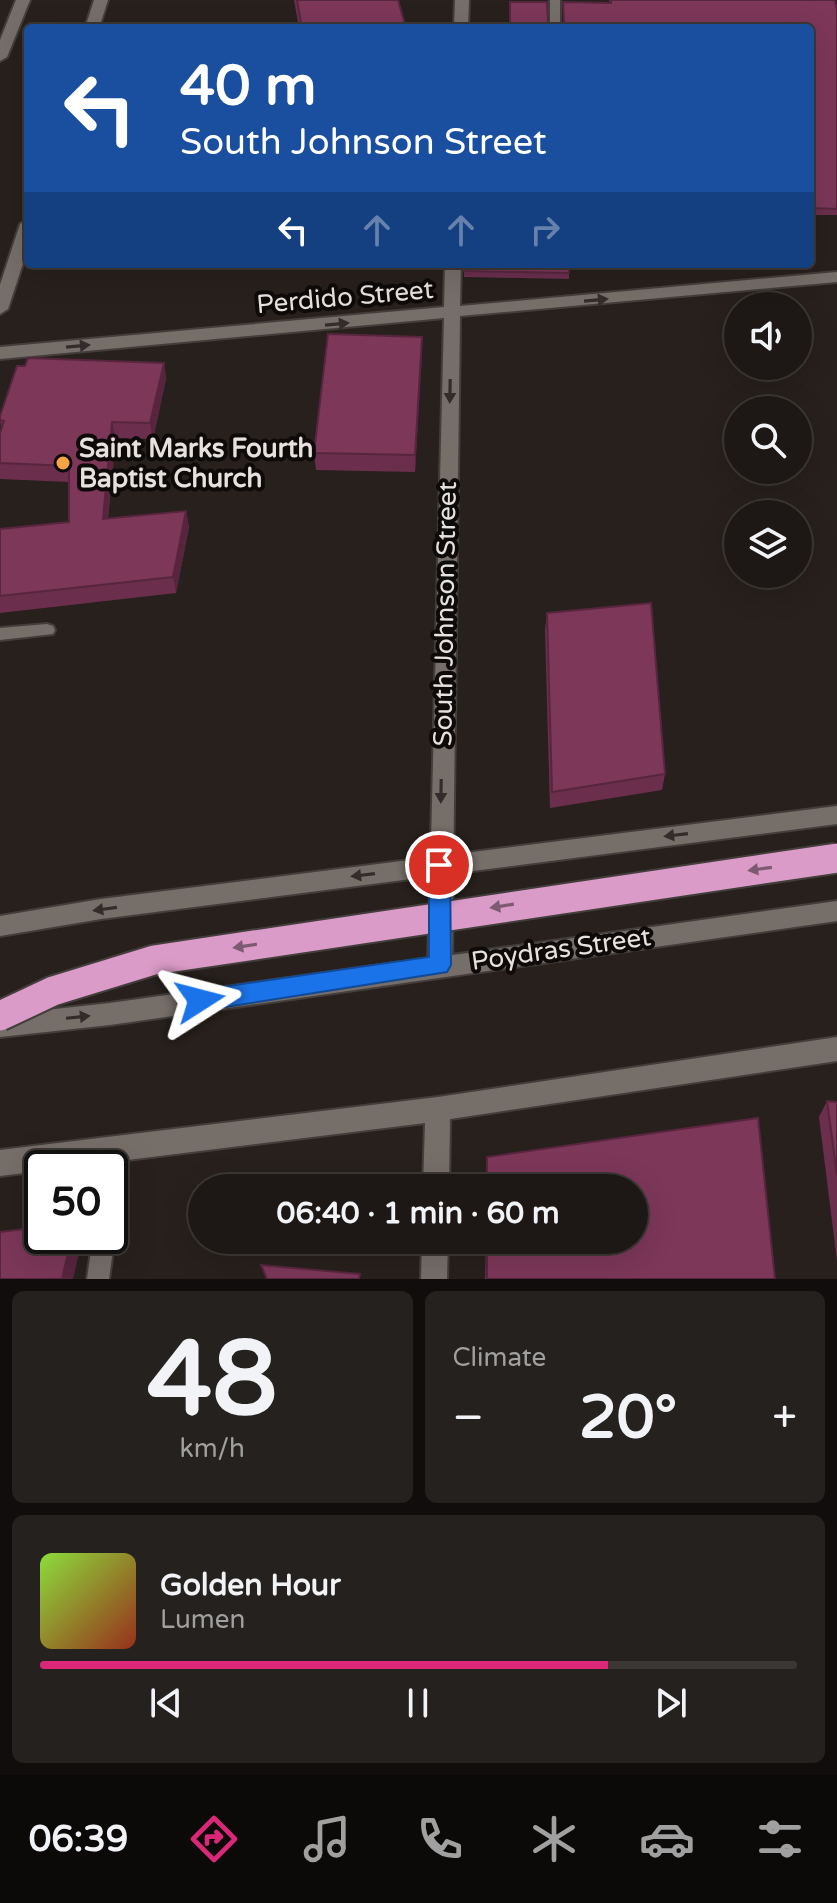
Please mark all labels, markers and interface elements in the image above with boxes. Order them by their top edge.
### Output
text: 40 m [180,53,316,120]
icon: left [48,56,152,160]
text: South Johnson Street [180,121,547,164]
icon: left [271,208,315,252]
icon: ahead [355,208,399,252]
icon: ahead [439,208,483,252]
icon: right [523,208,567,252]
street label: Perdido Street [255,274,435,320]
map controls [724,292,812,588]
button: sound [724,292,812,380]
one-way arrow [584,293,609,306]
one-way arrow [325,317,350,330]
one-way arrow [66,340,91,353]
one-way arrow [444,379,456,404]
button: search [724,396,812,484]
place label: Saint Marks Fourth Baptist Church [79,433,313,494]
marker: Saint Marks Fourth Baptist Church [54,454,72,472]
street label: South Johnson Street [427,481,463,747]
button: layers [724,500,812,588]
one-way arrow [435,779,448,804]
one-way arrow [663,829,688,842]
pin [405,831,473,899]
icon: arrive [417,843,461,887]
one-way arrow [747,862,772,875]
one-way arrow [350,869,375,882]
one-way arrow [490,900,515,913]
one-way arrow [92,903,117,916]
street label: Poydras Street [469,921,653,977]
one-way arrow [233,940,258,953]
position arrow [158,958,242,1042]
one-way arrow [65,1011,90,1024]
speed limit sign: 50 [24,1150,128,1254]
text: 06:40 · 1 min · 60 m [277,1195,559,1232]
text: 48 [147,1318,278,1443]
text: Climate [453,1342,546,1373]
text: 20° [579,1382,677,1454]
text: − [453,1392,484,1445]
text: + [772,1392,797,1445]
text: km/h [180,1433,245,1464]
text: Golden Hour [160,1567,341,1604]
text: Lumen [160,1604,245,1635]
icon: previous [144,1681,188,1725]
icon: pause [396,1681,440,1725]
icon: next [649,1681,693,1725]
icon: directions [186,1811,242,1867]
icon: music [299,1811,355,1867]
icon: phone [412,1811,468,1867]
icon: climate [526,1811,582,1867]
icon: car [639,1811,695,1867]
icon: filters [752,1811,808,1867]
text: 06:39 [29,1818,128,1861]

